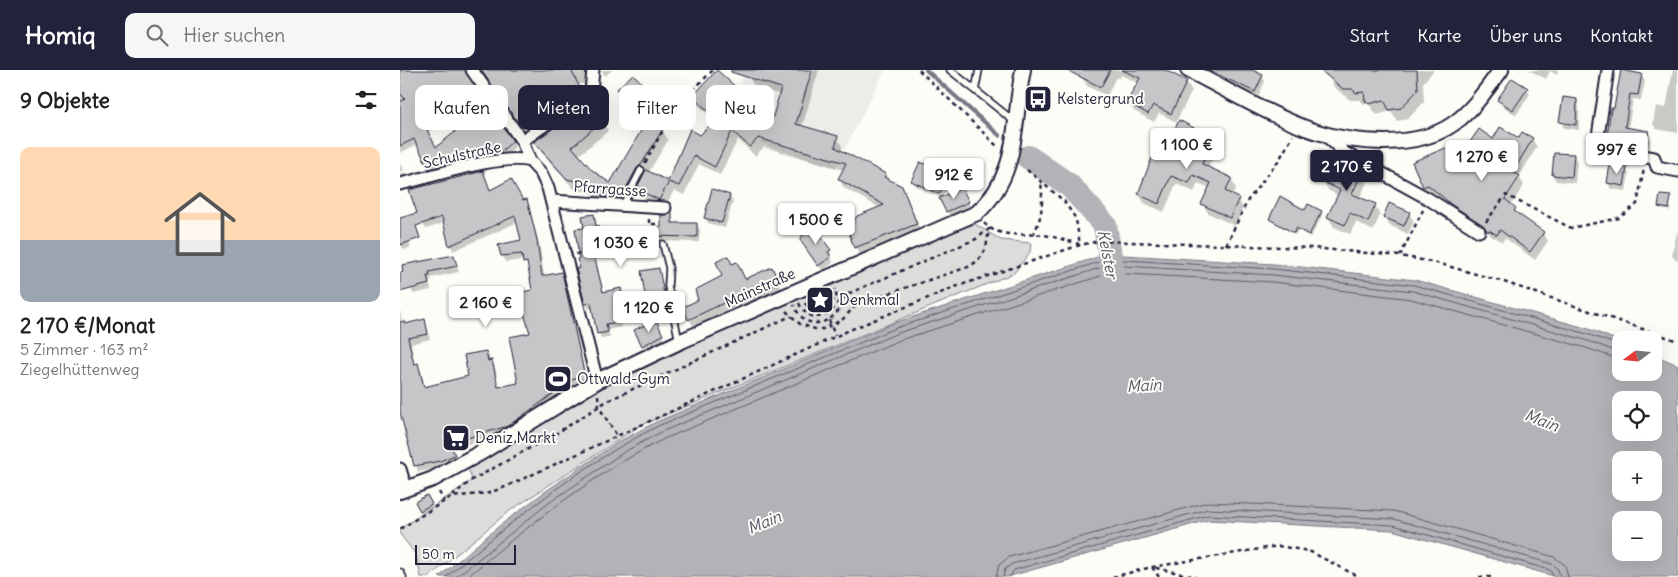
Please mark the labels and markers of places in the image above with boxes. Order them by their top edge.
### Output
bus stop icon: Kelstergrund [1023,84,1053,114]
place label: Kelstergrund [1057,89,1144,108]
pin: 1 100 € [1141,128,1233,170]
pin: 997 € [1582,132,1652,175]
pin: 1 270 € [1436,140,1528,182]
pin: 2 170 € [1301,150,1393,192]
pin: 912 € [919,158,989,200]
pin: 1 500 € [770,202,862,245]
pin: 1 030 € [575,226,667,268]
place icon: Denkmal [805,285,835,315]
pin: 2 160 € [440,286,532,328]
pin: 1 120 € [603,290,695,333]
place label: Denkmal [839,290,899,309]
sports icon: Ottwald-Gym [543,364,573,394]
place label: Ottwald-Gym [577,369,670,388]
supermarket icon: Deniz Markt [441,423,471,453]
place label: Deniz Markt [475,428,556,447]

